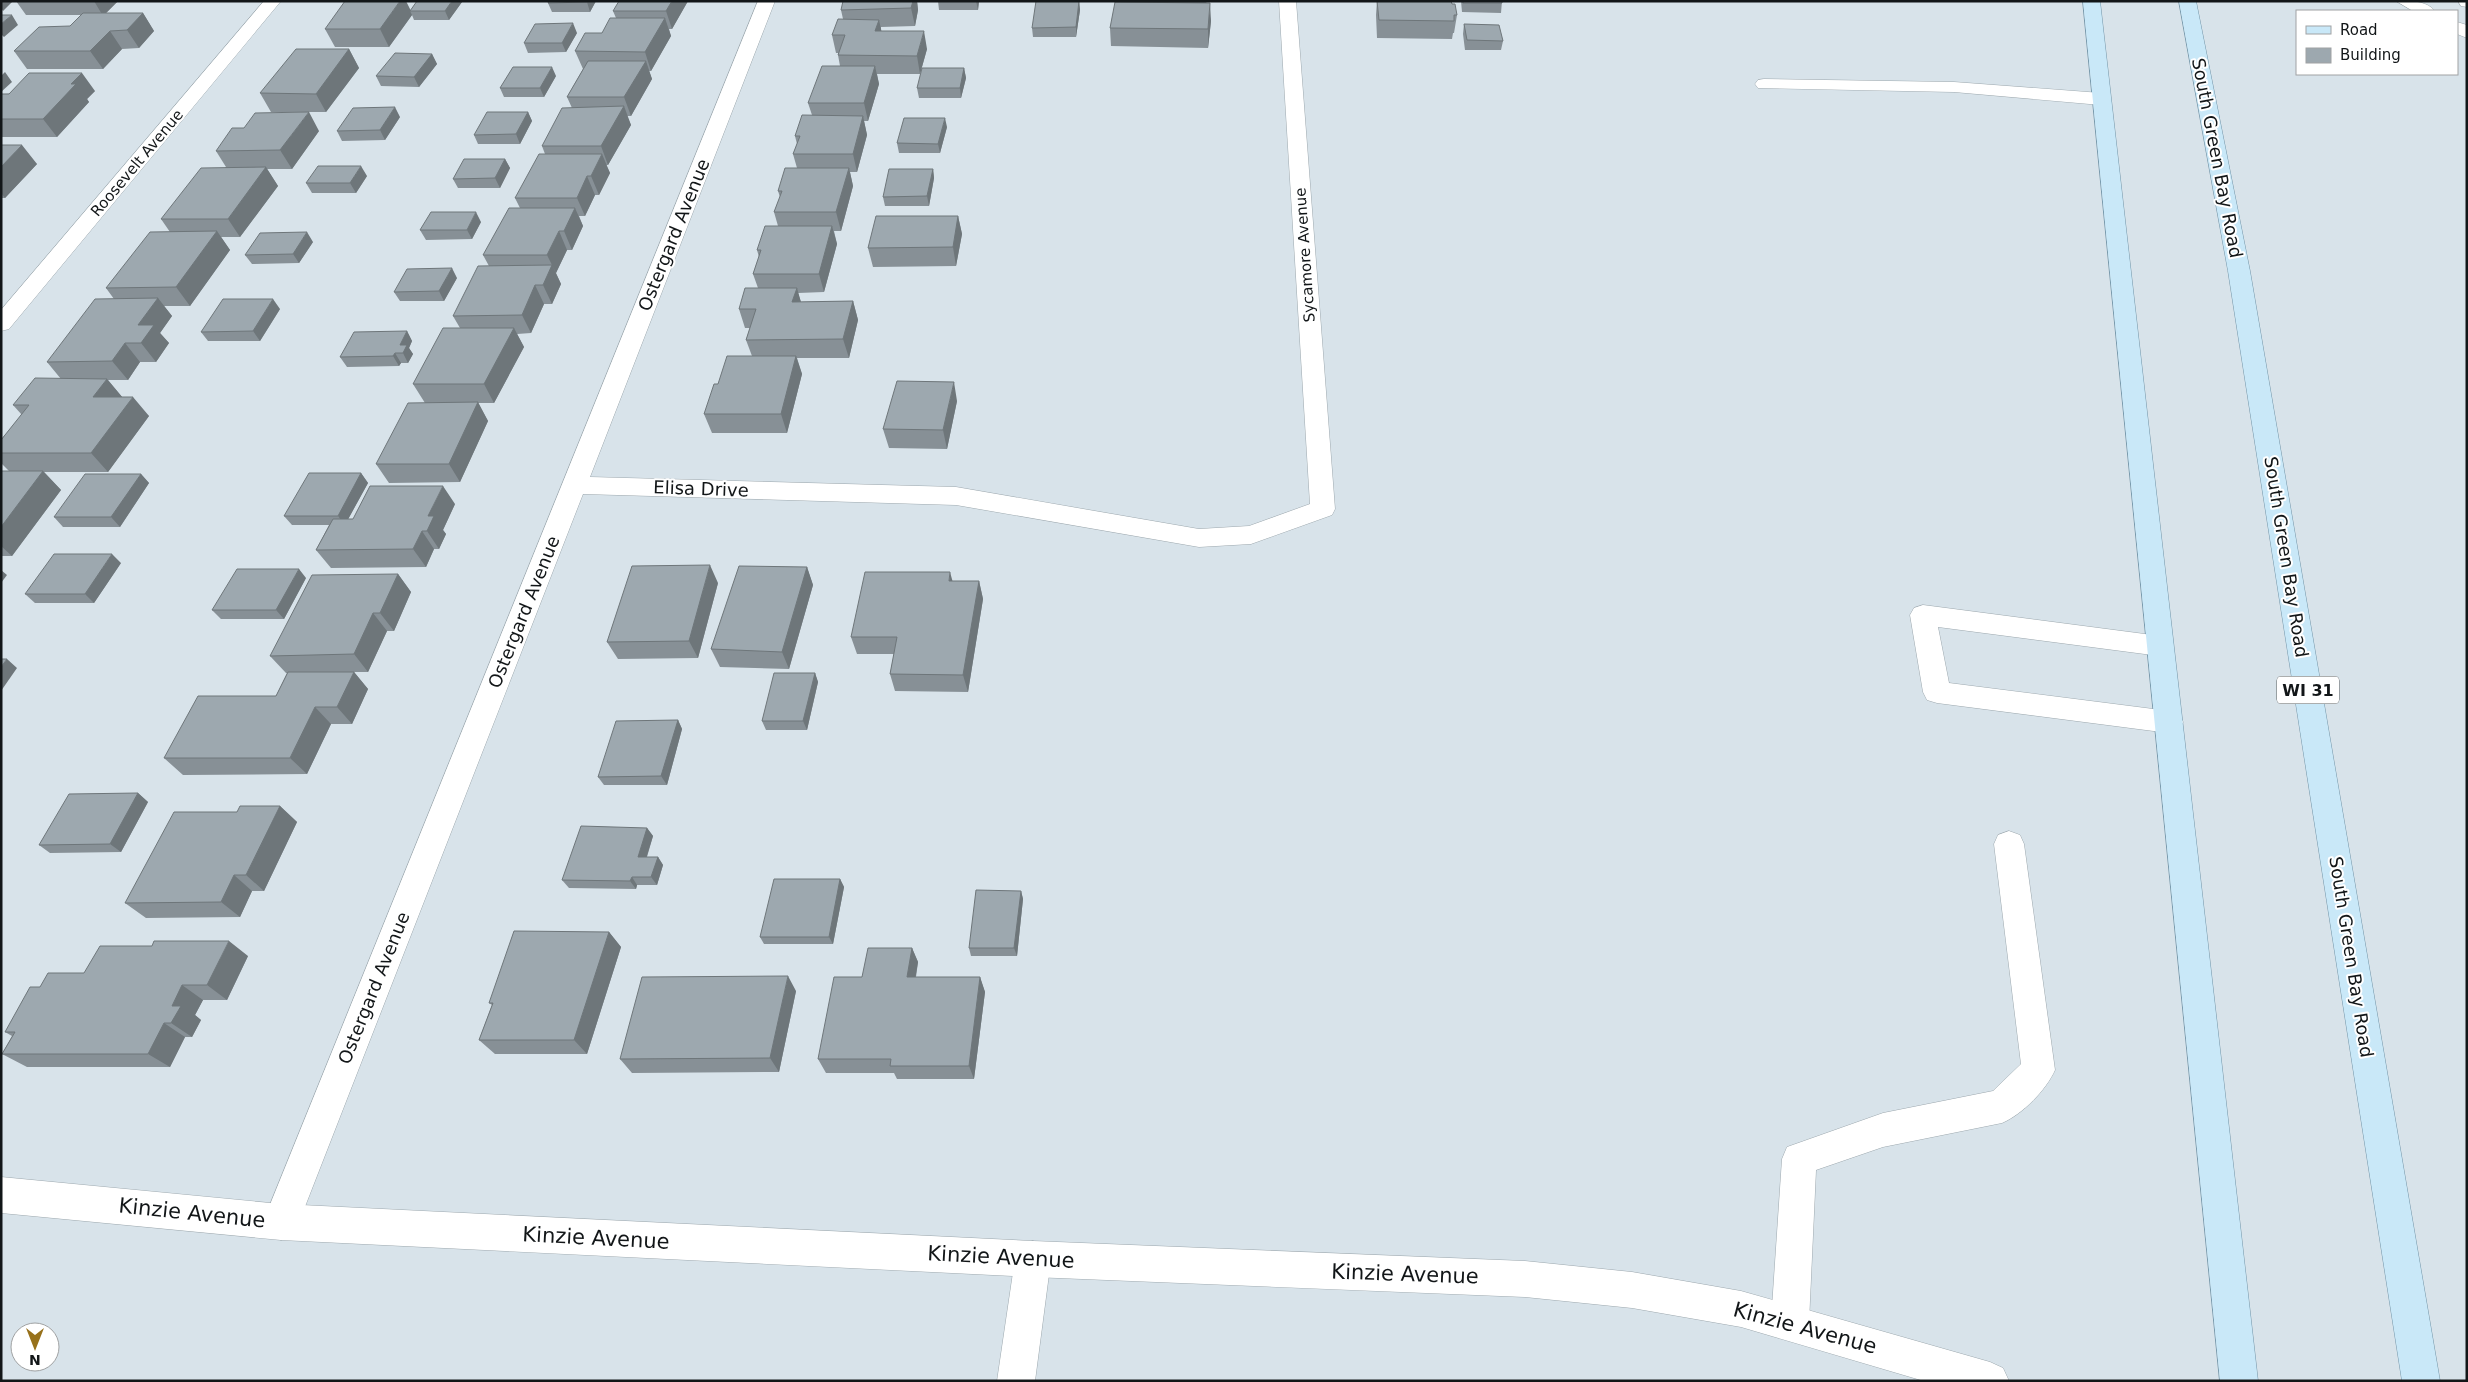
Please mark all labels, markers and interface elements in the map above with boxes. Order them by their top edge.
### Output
legend [2296,10,2458,75]
text: Road [2340,21,2378,39]
text: Building [2340,46,2401,64]
street label: South Green Bay Road [2188,56,2247,260]
street label: Roosevelt Avenue [87,106,187,220]
street label: Ostergard Avenue [633,156,714,314]
street label: Sycamore Avenue [1291,187,1319,323]
street label: South Green Bay Road [2260,455,2313,659]
street label: Elisa Drive [653,476,749,501]
street label: Ostergard Avenue [483,533,564,691]
road number: WI 31 [2277,676,2339,704]
street label: South Green Bay Road [2325,855,2378,1059]
street label: Ostergard Avenue [333,909,414,1067]
street label: Kinzie Avenue [117,1193,267,1233]
street label: Kinzie Avenue [522,1222,670,1254]
street label: Kinzie Avenue [927,1241,1075,1273]
street label: Kinzie Avenue [1331,1259,1479,1289]
street label: Kinzie Avenue [1731,1297,1879,1359]
north arrow [10,1322,60,1372]
text: N [29,1352,41,1368]

